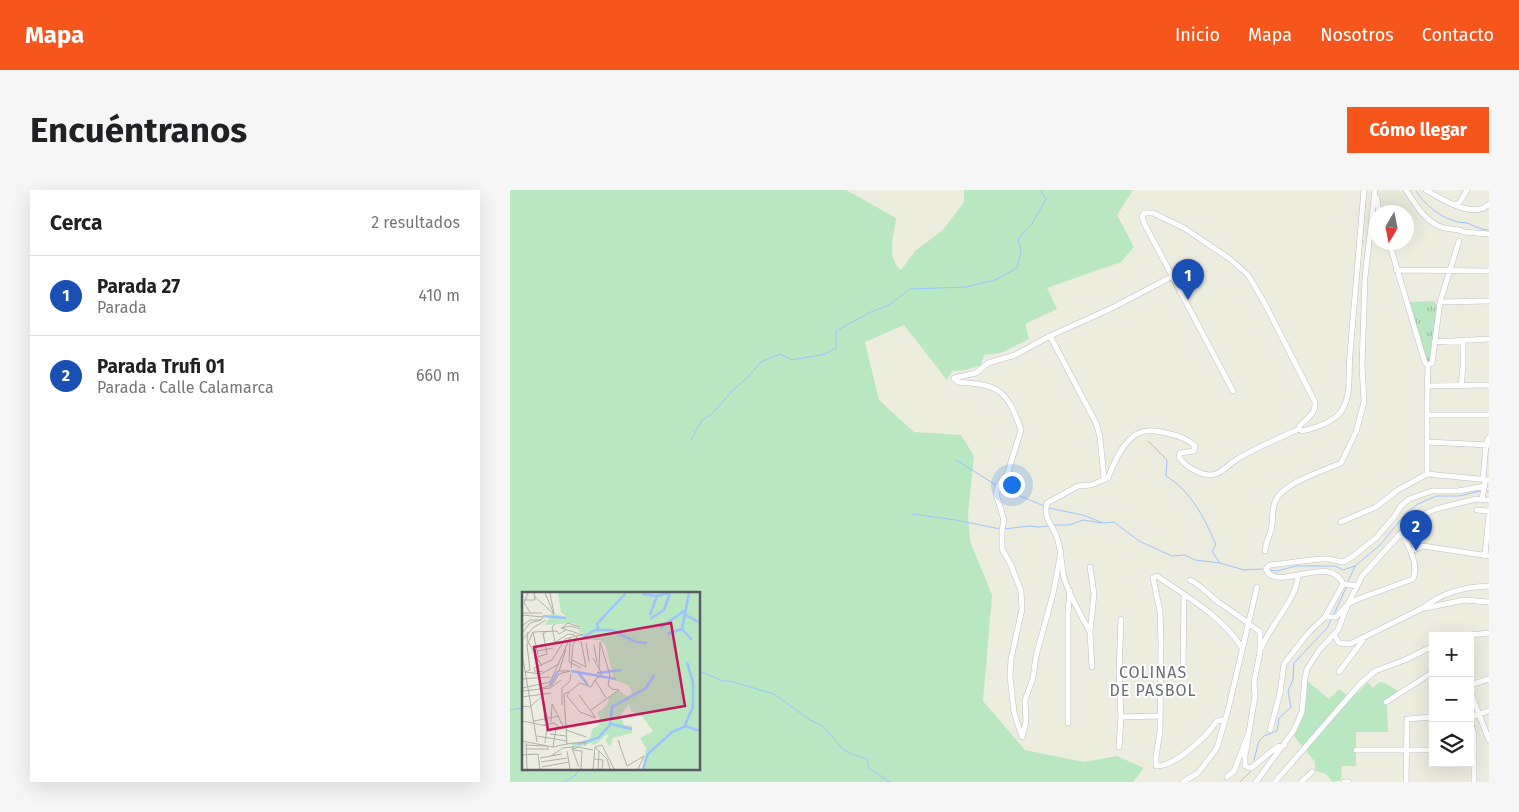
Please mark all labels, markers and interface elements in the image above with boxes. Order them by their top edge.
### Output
text: Mapa [25,21,84,49]
text: Inicio [1175,24,1220,46]
text: Mapa [1248,24,1292,46]
text: Nosotros [1320,24,1394,46]
text: Contacto [1422,24,1494,46]
button: Cómo llegar [1347,107,1489,153]
text: Encuéntranos [30,109,247,151]
north arrow [1369,205,1414,250]
text: Cerca [50,210,102,236]
text: 2 resultados [371,213,460,232]
pin: 1 [1172,259,1204,300]
text: Parada 27 [97,275,180,298]
text: 1 [62,286,70,305]
text: 410 m [419,286,460,305]
text: Parada [97,298,147,317]
text: Parada Trufi 01 [97,355,225,378]
text: 2 [62,366,70,385]
text: 660 m [416,366,460,385]
text: Parada · Calle Calamarca [97,378,274,397]
your location [999,472,1025,498]
pin: 2 [1400,510,1432,551]
inset map [522,592,700,770]
map controls [1429,632,1474,767]
button: + [1429,632,1474,677]
district label: COLINAS DE PASBOL [1109,663,1197,700]
button: − [1429,677,1474,722]
button: layers [1429,722,1474,767]

